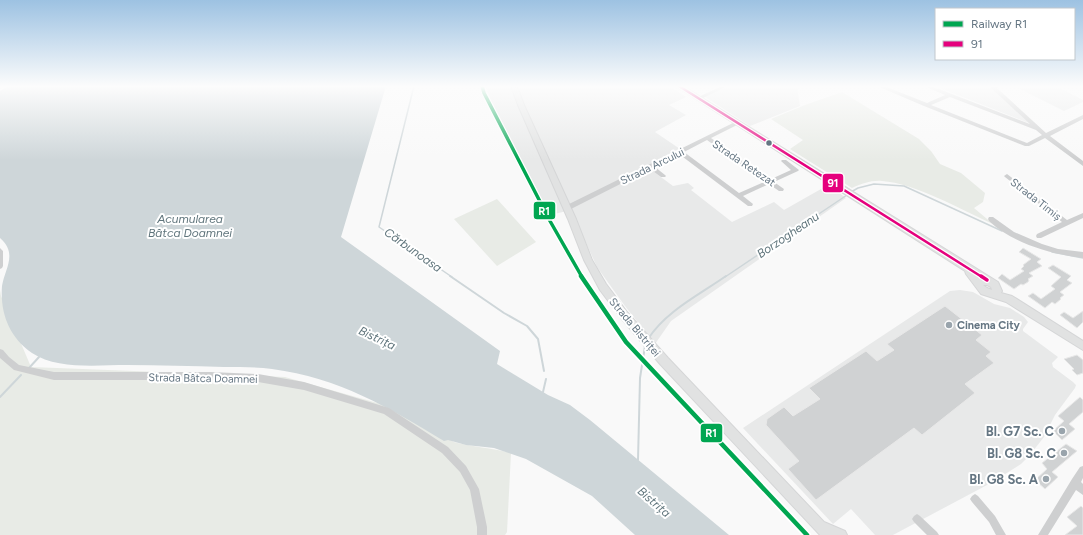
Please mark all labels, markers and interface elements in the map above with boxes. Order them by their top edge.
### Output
legend [935,8,1075,60]
text: Railway R1 [971,17,1027,31]
text: 91 [971,37,983,51]
street label: Strada Retezat [710,138,778,189]
unlabelled marker [764,138,774,148]
street label: Strada Arcului [618,145,686,188]
line badge: 91 [822,173,844,193]
street label: Strada Timiș [1008,176,1064,223]
text: 91 [827,177,839,190]
line badge: R1 [533,201,556,220]
text: R1 [538,205,550,218]
water label: Borzogheanu [754,209,822,261]
water label: Acumularea Bâtca Doamnei [148,212,232,240]
water label: Cărbunoasa [382,225,444,275]
street label: Strada Bistriței [606,295,663,359]
place label: Cinema City [957,319,1021,332]
marker: Cinema City [944,320,954,330]
water label: Bistrița [356,323,398,353]
street label: Strada Bâtca Doamnei [148,371,258,386]
line badge: R1 [700,423,723,443]
place label: Bl. G7 Sc. C [986,424,1055,439]
marker: Bl. G7 Sc. C [1057,426,1067,436]
text: R1 [705,427,717,440]
place label: Bl. G8 Sc. C [987,446,1057,461]
marker: Bl. G8 Sc. C [1059,448,1069,458]
place label: Bl. G8 Sc. A [969,472,1039,487]
marker: Bl. G8 Sc. A [1041,474,1051,484]
water label: Bistrița [635,484,673,520]

